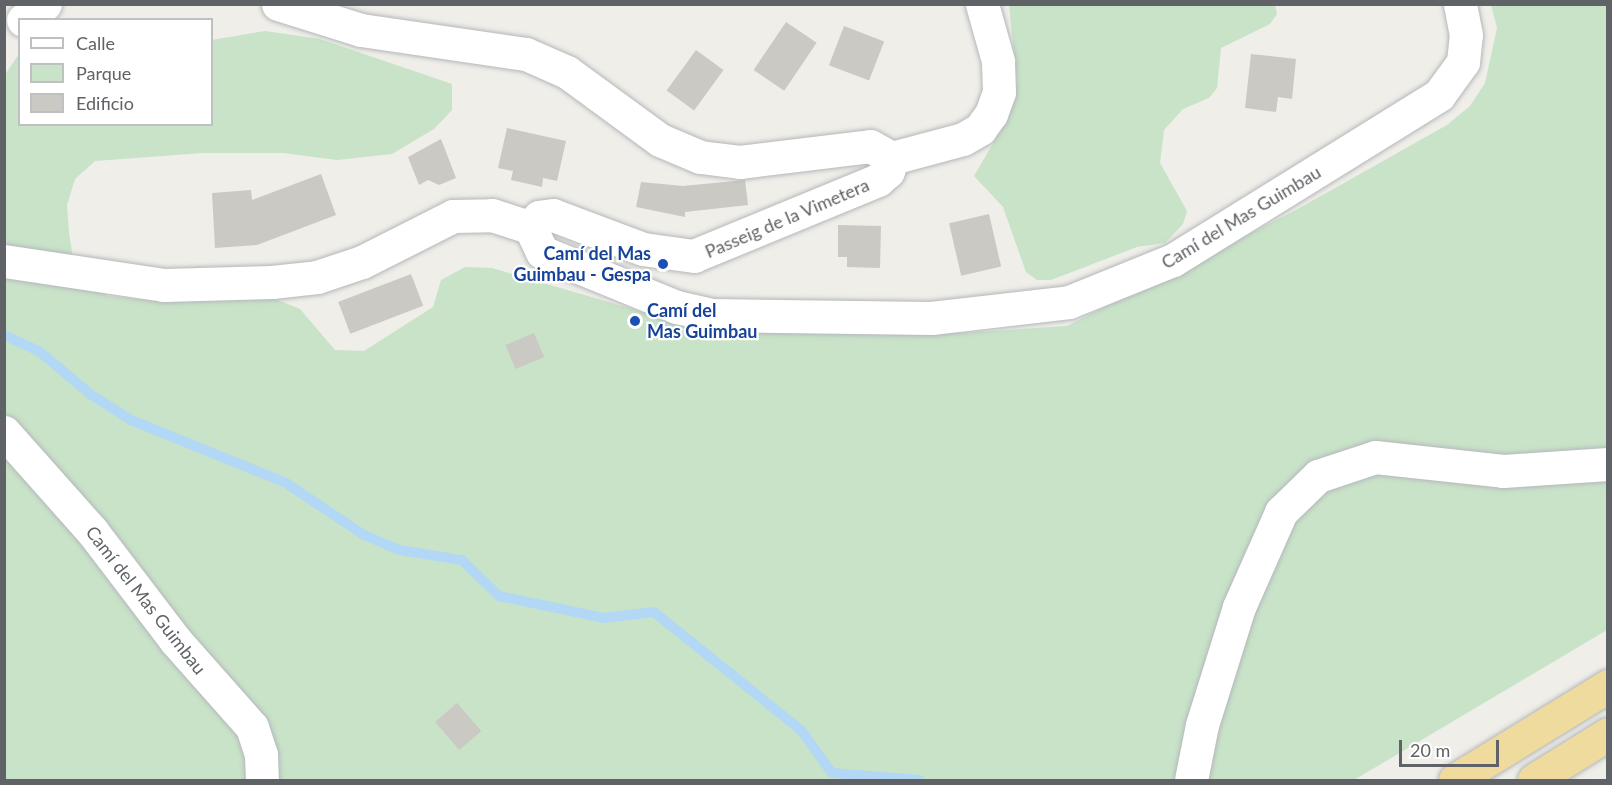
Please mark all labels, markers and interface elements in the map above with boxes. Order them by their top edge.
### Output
legend [18,18,213,126]
text: Calle [76,32,115,54]
text: Parque [76,62,131,84]
text: Edificio [76,92,134,114]
street label: Camí del Mas Guimbau [1157,161,1325,273]
street label: Passeig de la Vimetera [701,174,873,262]
place label: Camí del Mas Guimbau - Gespa [513,243,651,286]
marker: Camí del Mas Guimbau - Gespa [656,257,670,271]
place label: Camí del Mas Guimbau [647,300,757,342]
marker: Camí del Mas Guimbau [628,314,642,328]
street label: Camí del Mas Guimbau [81,522,211,678]
scale bar [1402,728,1502,766]
text: 20 m [1410,739,1450,761]

